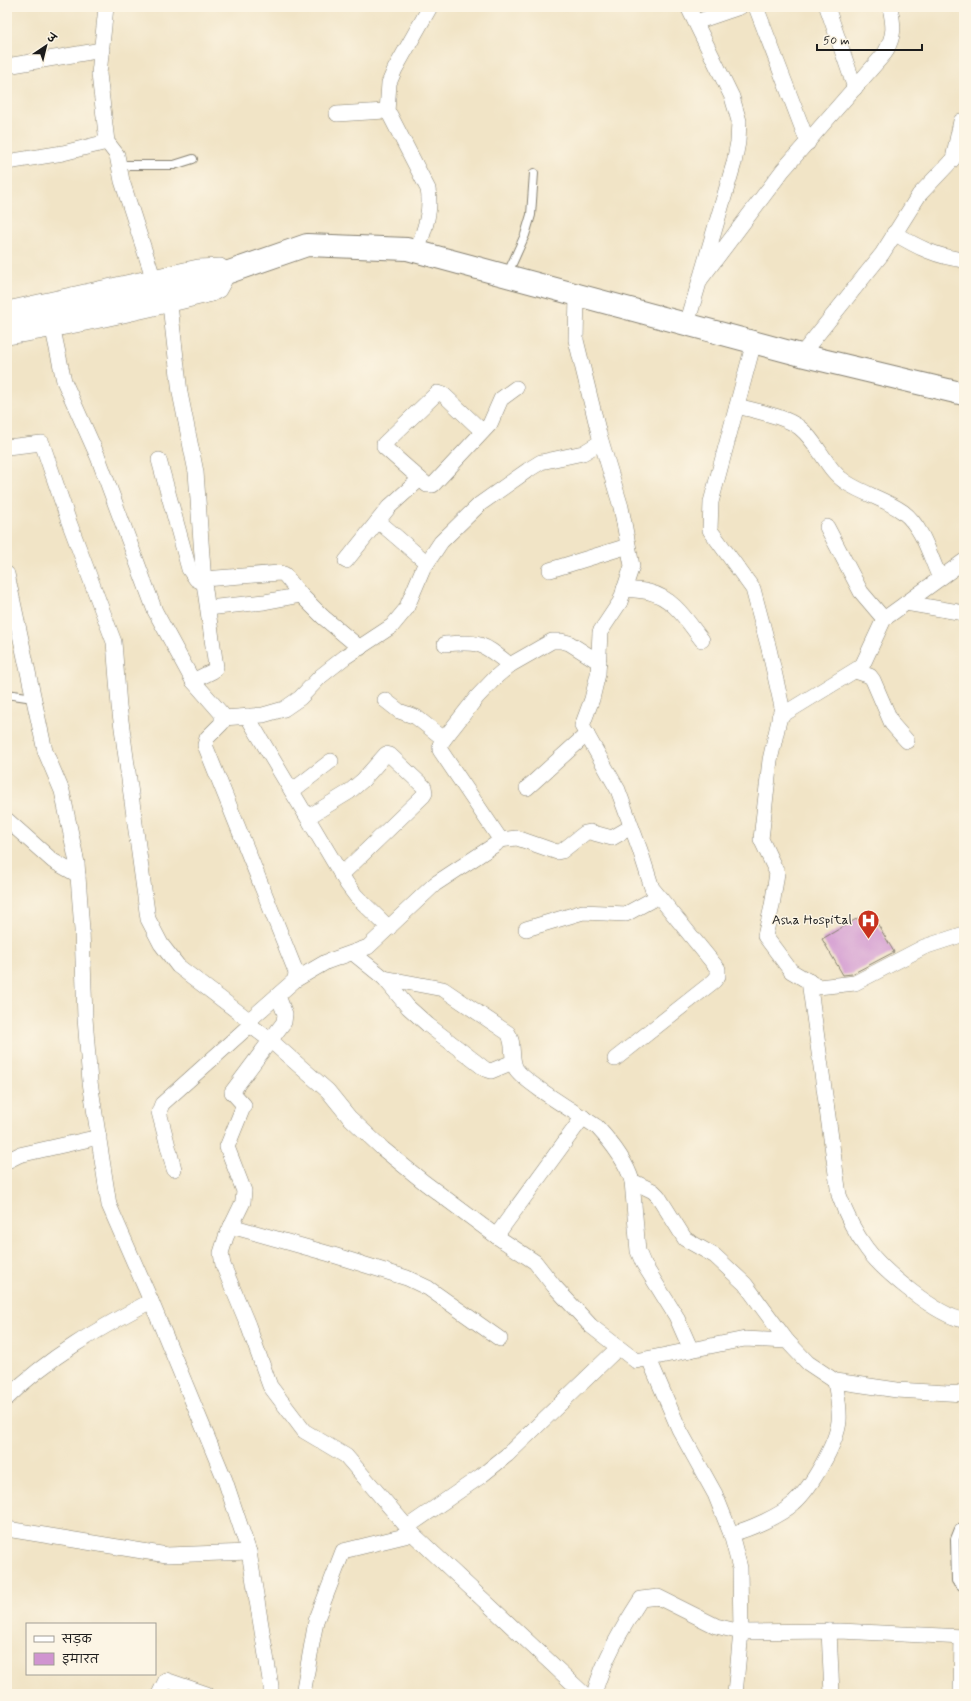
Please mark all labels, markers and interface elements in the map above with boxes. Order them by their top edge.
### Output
north arrow [26,26,66,66]
scale bar [817,26,922,52]
text: उ [43,30,60,47]
text: 50 m [823,33,850,49]
hospital icon: Asha Hospital [855,907,881,940]
place label: Asha Hospital [772,911,852,929]
legend [26,1623,156,1675]
text: सड़क [61,1632,93,1648]
text: इमारत [62,1652,100,1668]

